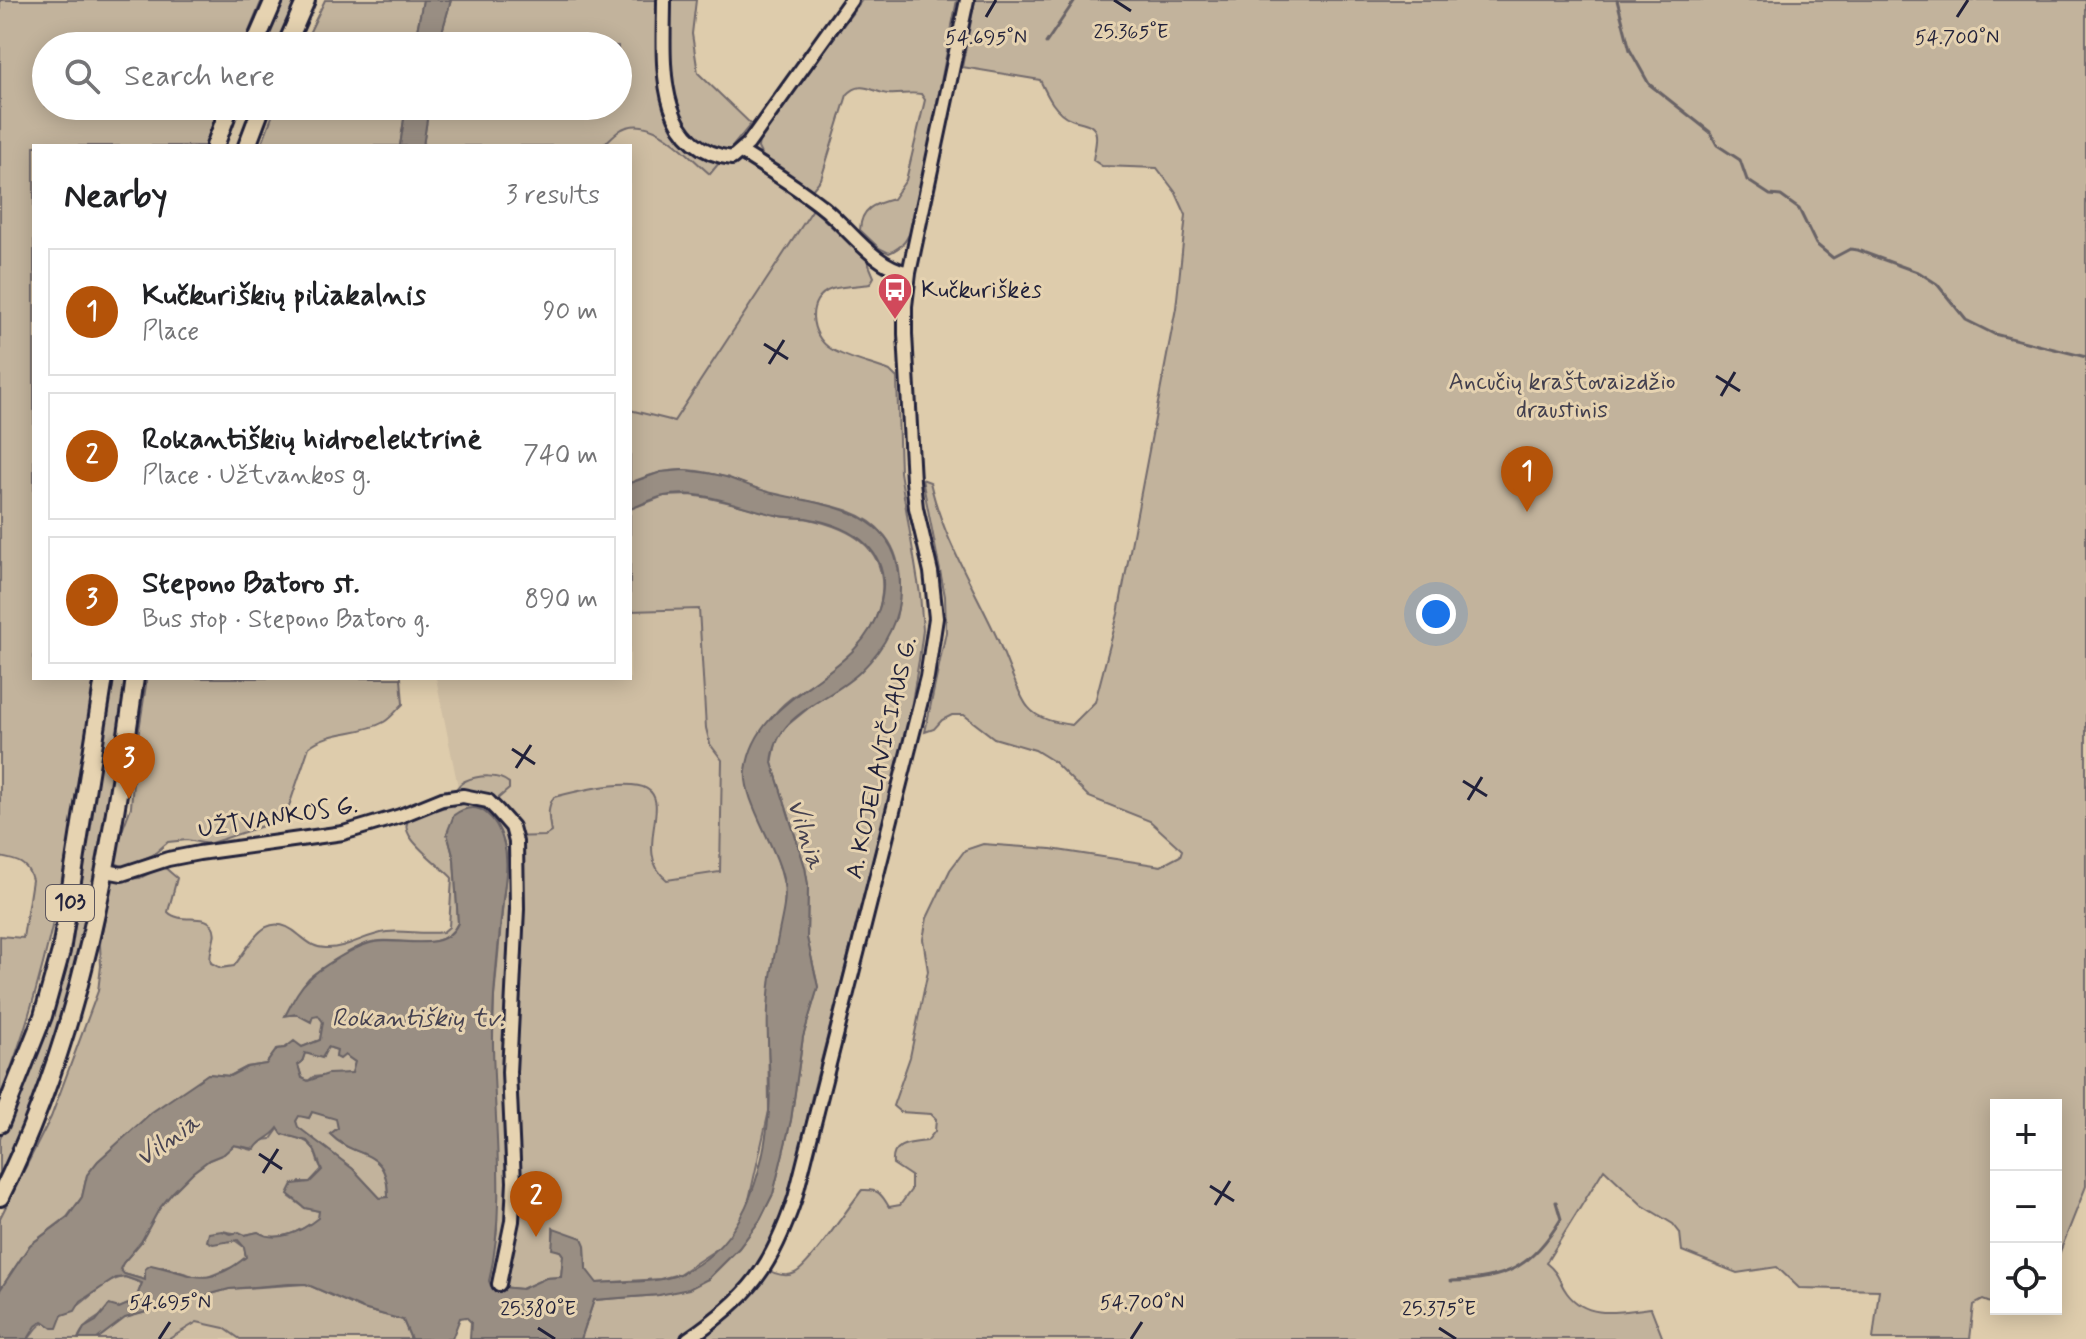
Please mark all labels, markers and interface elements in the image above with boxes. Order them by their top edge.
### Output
text: 25.365°E [1094,19,1168,46]
text: 54.695°N [945,25,1027,52]
text: 54.700°N [1915,25,1999,52]
search box [32,32,632,120]
icon: search [60,54,104,98]
text: Search here [124,57,275,96]
text: Nearby [64,174,168,219]
text: 3 results [506,179,600,213]
bus stop icon: Kučkuriškės [876,271,914,321]
place label: Kučkuriškės [921,275,1042,306]
text: Kučkuriškių piliakalnis [142,276,426,315]
text: 1 [86,295,98,329]
text: 90 m [543,295,598,329]
text: Place [142,315,199,349]
park label: Ancučių kraštovaizdžio draustinis [1448,367,1676,426]
text: Rokantiškių hidroelektrinė [142,420,482,459]
text: 2 [86,439,98,473]
text: 740 m [523,439,598,473]
pin: 1 [1501,446,1553,512]
text: Place · Užtvankos g. [142,459,371,493]
text: Stepono Batoro st. [142,564,360,603]
text: 3 [86,583,98,617]
text: 890 m [524,583,598,617]
your location [1416,594,1456,634]
text: Bus stop · Stepono Batoro g. [142,603,430,637]
street label: A. KOJELAVIČIAUS G. [839,634,925,882]
pin: 3 [103,733,155,799]
street label: UŽTVANKOS G. [196,790,360,846]
water label: Vilnia [778,795,833,874]
road number: 103 [46,885,94,921]
water label: Rokantiškių tv. [331,1002,505,1036]
map controls [1990,1099,2062,1315]
button: + [1990,1099,2062,1171]
water label: Vilnia [129,1106,208,1175]
pin: 2 [510,1171,562,1237]
button: − [1990,1171,2062,1243]
button: locate [1990,1243,2062,1315]
text: 54.695°N [129,1290,211,1317]
text: 54.700°N [1100,1290,1184,1317]
text: 25.380°E [500,1296,576,1323]
text: 25.375°E [1402,1296,1476,1323]

